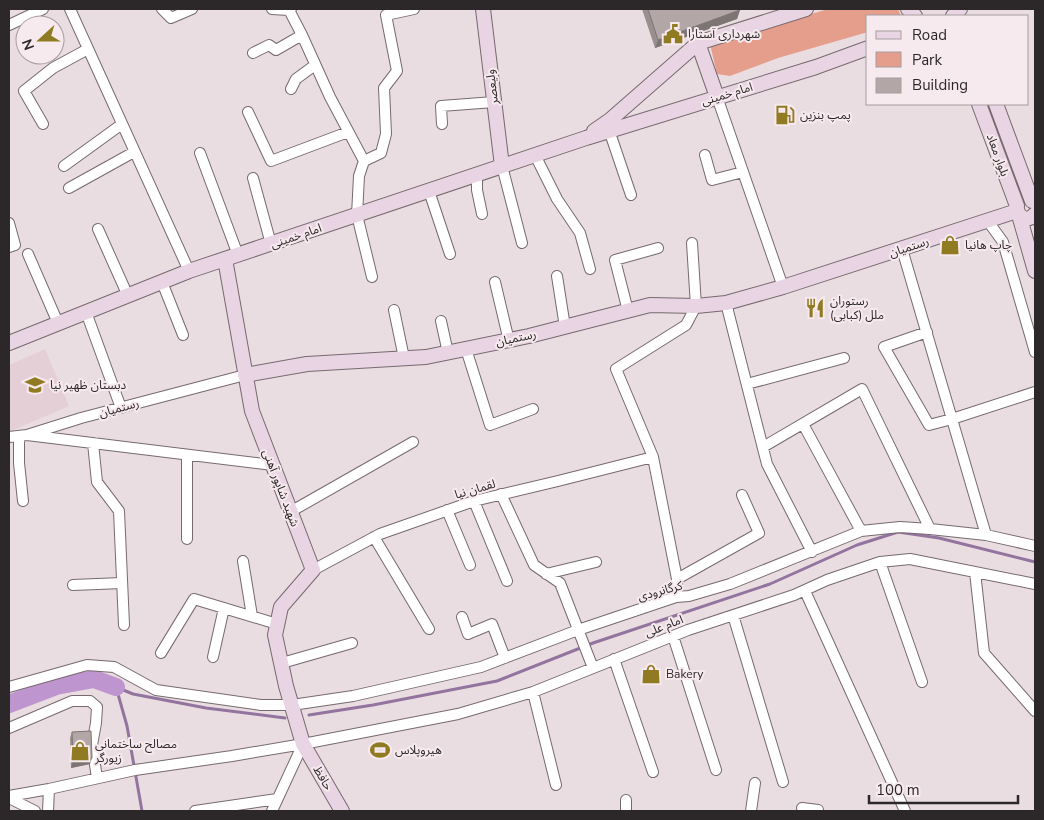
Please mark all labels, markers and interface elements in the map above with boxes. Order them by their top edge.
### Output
north arrow [15,15,65,65]
legend [866,15,1029,105]
public building icon: شهرداری آستارا [662,23,684,45]
text: Road [912,25,947,45]
place label: شهرداری آستارا [688,26,760,42]
text: N [18,36,39,53]
text: Park [912,50,942,70]
street label: ولیعصر [482,68,502,107]
text: Building [912,75,968,95]
street label: امام خمینی [699,79,755,110]
fuel station icon: پمپ بنزین [774,104,796,126]
place label: پمپ بنزین [800,107,851,123]
street label: بلوار معاد [983,131,1013,179]
street label: امام خمینی [268,220,324,253]
street label: رستمیان [887,233,931,261]
shop icon: چاپ هانیا [939,234,961,256]
place label: چاپ هانیا [965,237,1012,253]
place label: رستوران ملل (کبابی) [830,293,884,323]
restaurant icon: رستوران ملل (کبابی) [804,297,826,319]
street label: رستمیان [494,326,538,350]
school or university icon: دبستان ظهیر نیا [24,374,46,396]
place label: دبستان ظهیر نیا [50,377,126,393]
street label: رستمیان [97,395,141,421]
street label: شهید شاپور آهنی [259,447,303,529]
street label: لقمان نیا [453,476,497,502]
street label: کرگانرودی [636,577,685,605]
street label: امام علی [642,611,686,642]
shop icon: Bakery [640,663,662,685]
place label: Bakery [666,666,704,682]
place label: مصالح ساختمانی زیورگر [94,736,177,766]
sports icon: هیروپلاس [369,739,391,761]
shop icon: مصالح ساختمانی زیورگر [69,740,91,762]
place label: هیروپلاس [395,742,442,758]
street label: حافظ [310,763,336,793]
scale bar [869,772,1018,804]
text: 100 m [876,780,920,800]

